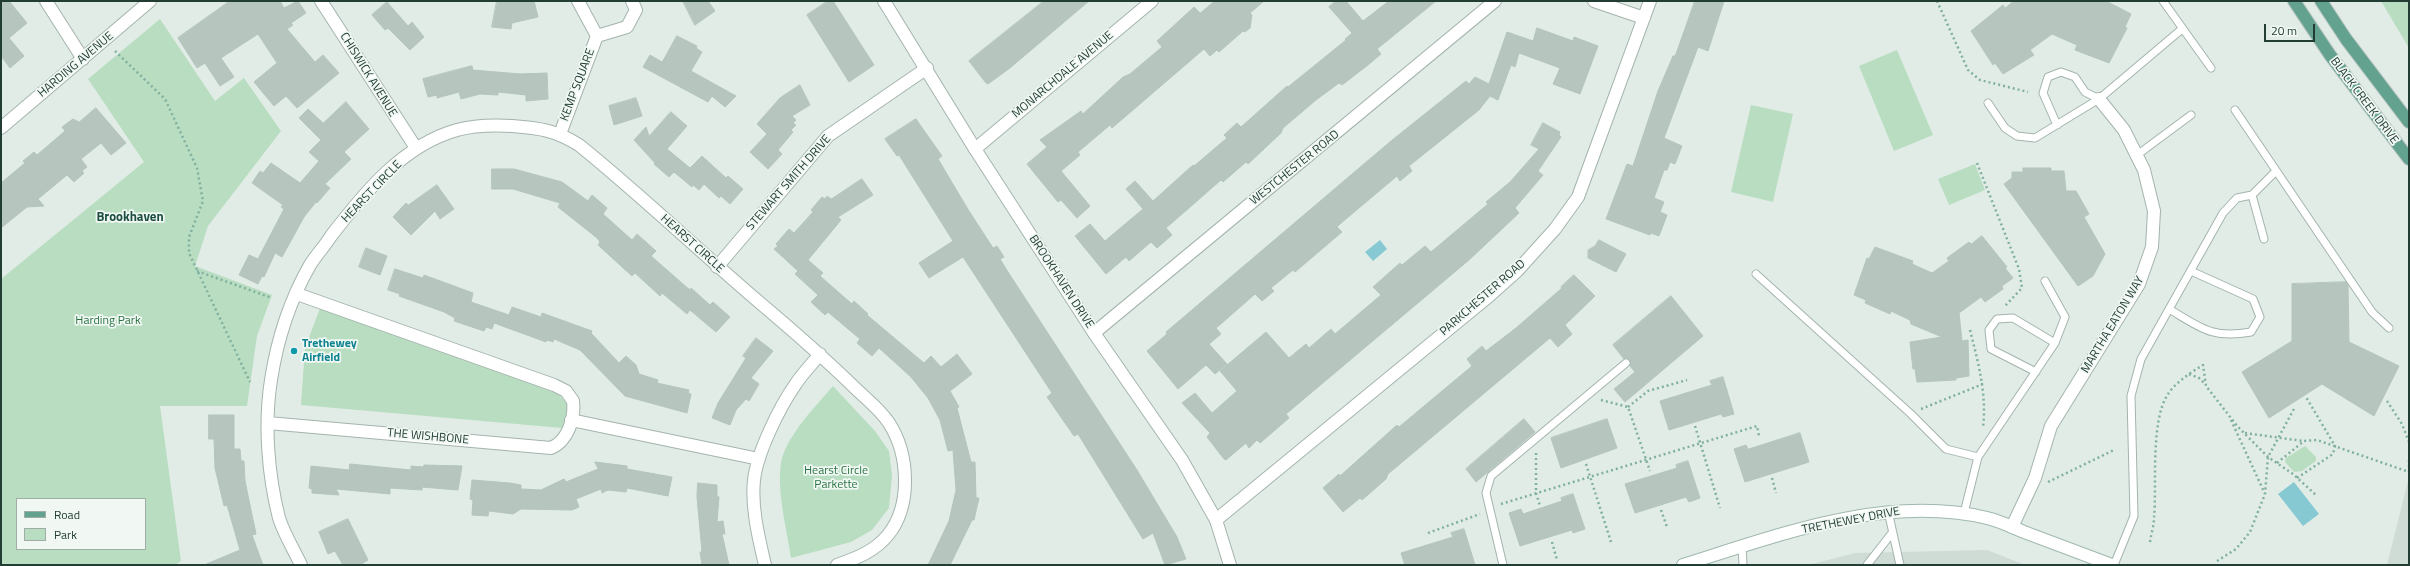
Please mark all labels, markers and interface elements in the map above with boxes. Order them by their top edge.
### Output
scale bar [2266,16,2317,42]
text: 20 m [2271,21,2297,40]
street label: MONARCHDALE AVENUE [1009,28,1117,122]
street label: HARDING AVENUE [35,29,117,101]
street label: CHISWICK AVENUE [336,30,400,120]
street label: KEMP SQUARE [558,47,598,123]
street label: BLACK CREEK DRIVE [2327,55,2401,147]
street label: WESTCHESTER ROAD [1247,128,1343,208]
street label: STEWART SMITH DRIVE [744,132,834,234]
street label: HEARST CIRCLE [339,158,405,226]
district label: Brookhaven [96,210,164,226]
street label: HEARST CIRCLE [657,212,727,276]
street label: BROOKHAVEN DRIVE [1025,233,1097,331]
street label: PARKCHESTER ROAD [1437,257,1529,339]
street label: MARTHA EATON WAY [2078,274,2148,376]
park label: Harding Park [75,314,141,328]
place label: Trethewey Airfield [302,337,357,365]
marker: Trethewey Airfield [289,346,299,356]
street label: THE WISHBONE [387,426,469,448]
park label: Hearst Circle Parkette [804,464,868,492]
legend [16,498,146,550]
street label: TRETHEWEY DRIVE [1801,504,1901,538]
text: Road [54,505,80,524]
text: Park [54,525,77,544]

